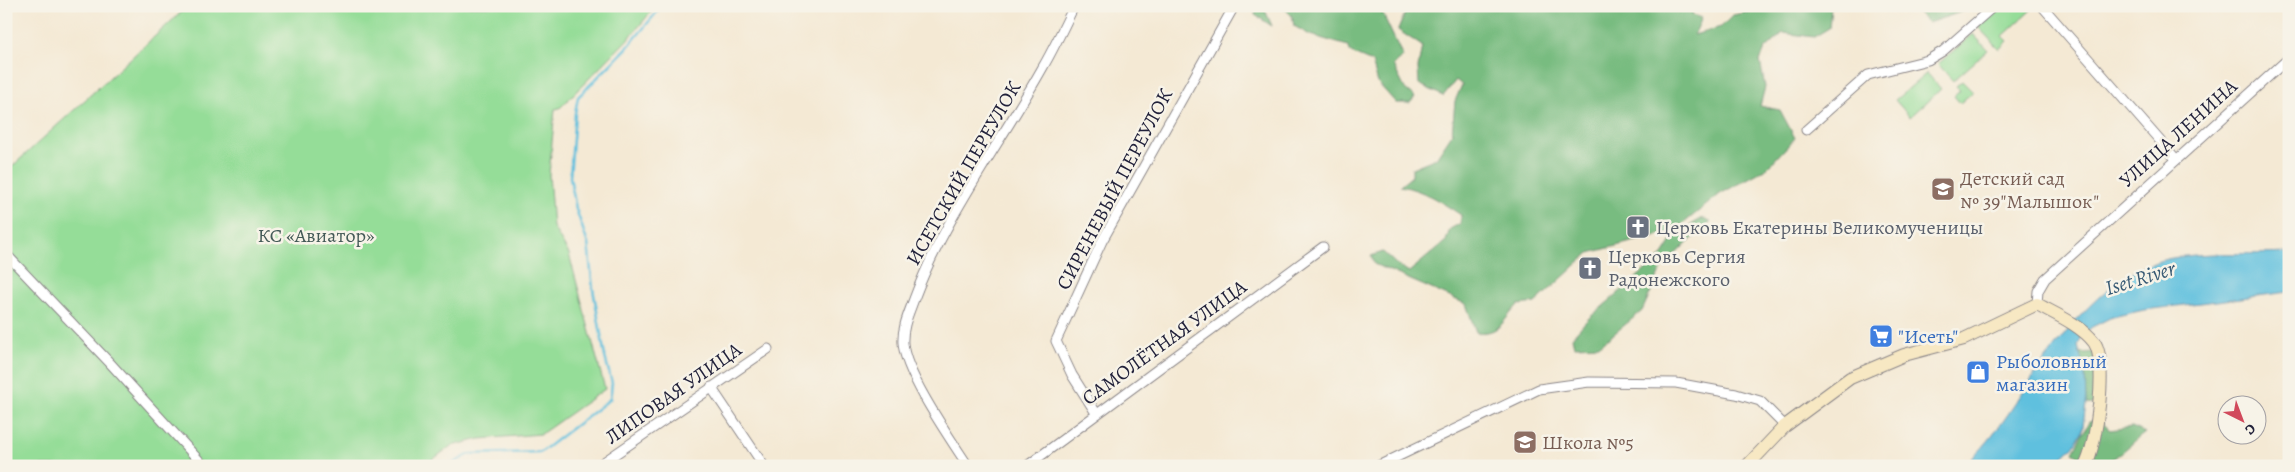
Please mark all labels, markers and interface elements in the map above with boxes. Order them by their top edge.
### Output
street label: УЛИЦА ЛЕНИНА [2113,73,2243,194]
street label: ИСЕТСКИЙ ПЕРЕУЛОК [900,76,1027,270]
street label: СИРЕНЕВЫЙ ПЕРЕУЛОК [1050,84,1179,295]
place label: Детский сад № 39"Малышок" [1960,165,2099,215]
school or university icon: Детский сад № 39"Малышок" [1930,176,1956,202]
church icon: Церковь Екатерины Великомученицы [1625,214,1651,240]
place label: Церковь Екатерины Великомученицы [1656,214,1983,241]
park label: КС «Авиатор» [257,222,375,249]
place label: Церковь Сергия Радонежского [1608,243,1746,293]
water label: Iset River [2101,254,2179,302]
church icon: Церковь Сергия Радонежского [1577,255,1603,281]
street label: САМОЛЁТНАЯ УЛИЦА [1076,273,1252,411]
supermarket icon: "Исеть" [1868,323,1894,349]
place label: "Исеть" [1898,323,1958,350]
street label: ЛИПОВАЯ УЛИЦА [600,336,747,451]
place label: Рыболовный магазин [1996,348,2107,398]
shop icon: Рыболовный магазин [1965,359,1991,385]
north arrow [2218,394,2268,444]
text: С [2241,419,2260,439]
school or university icon: Школа №5 [1512,429,1538,455]
place label: Школа №5 [1542,429,1634,456]

